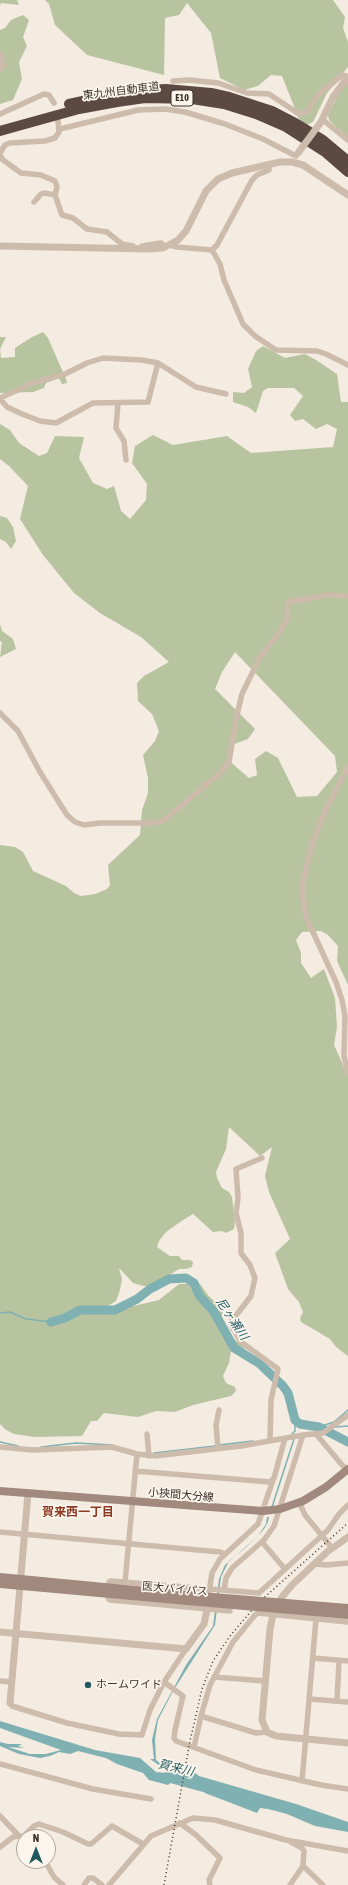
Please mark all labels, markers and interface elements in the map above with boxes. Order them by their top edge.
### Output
street label: 東九州自動車道 [82,80,160,102]
road number: E10 [171,90,193,106]
water label: 尼ヶ瀬川 [213,1295,251,1343]
street label: 小挾間大分線 [148,1486,214,1504]
district label: 賀来西一丁目 [42,1505,114,1519]
street label: 医大バイパス [142,1580,208,1598]
place label: ホームワイド [96,1678,162,1692]
marker: ホームワイド [83,1680,93,1690]
water label: 賀来川 [157,1757,195,1779]
north arrow [16,1829,56,1869]
text: N [33,1832,39,1844]

